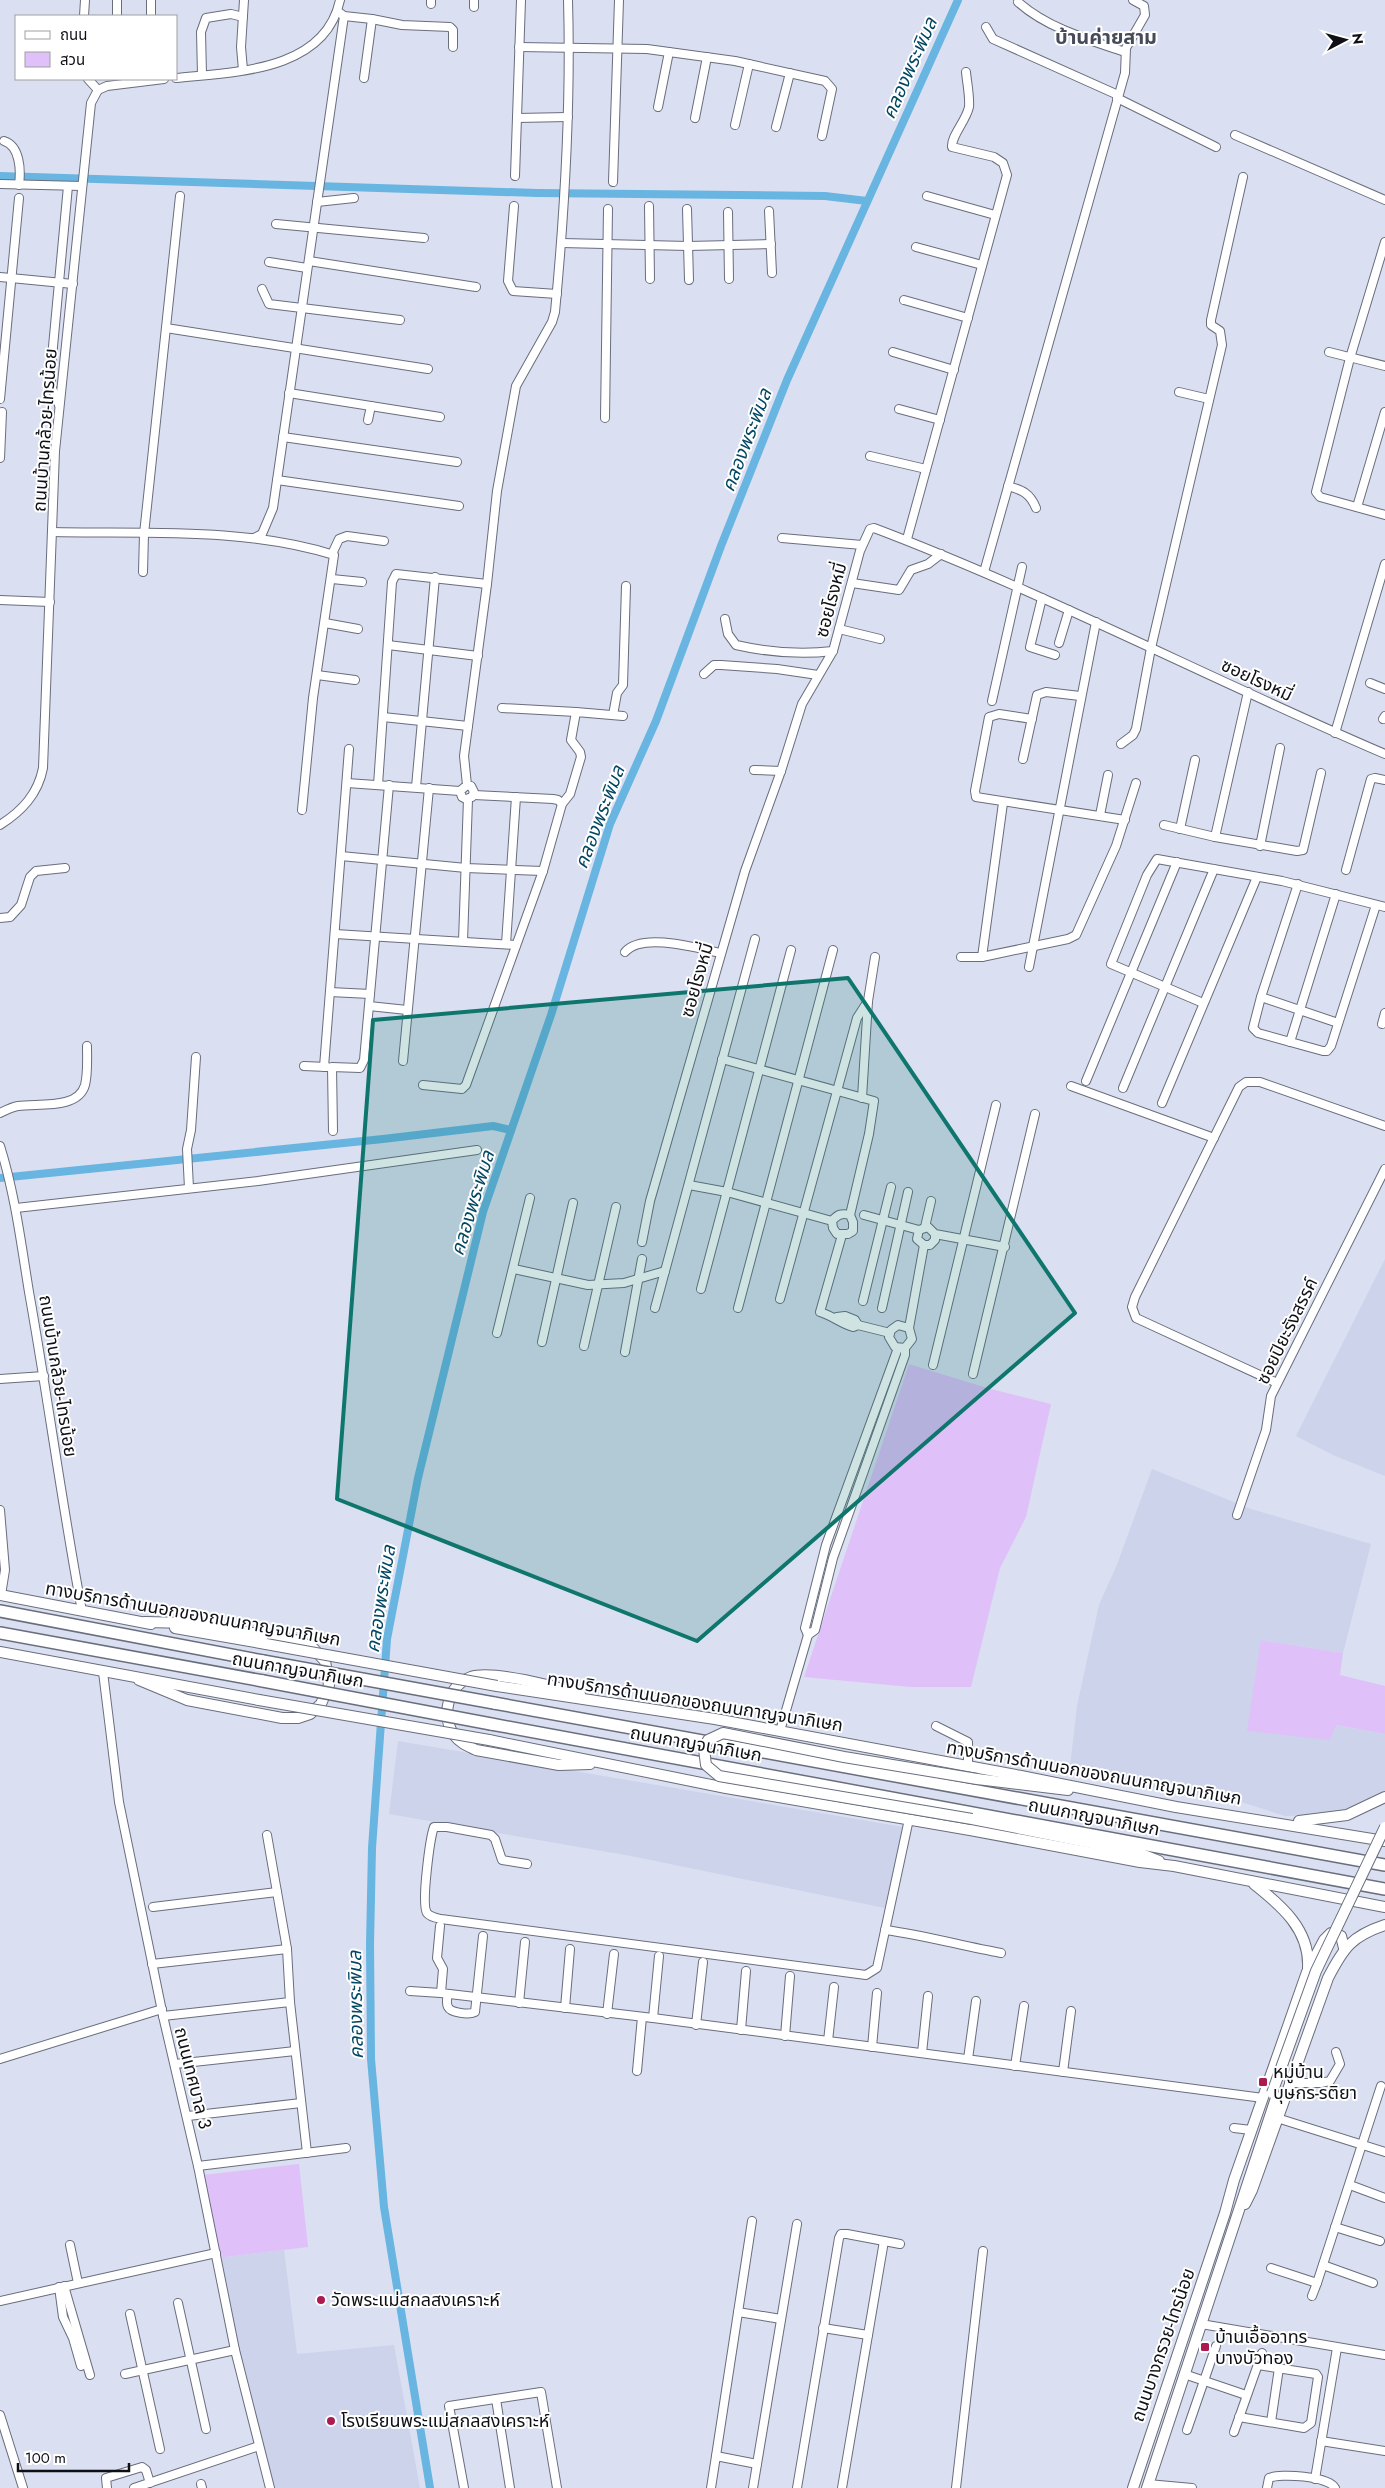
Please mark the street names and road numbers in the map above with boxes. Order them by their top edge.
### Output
street label: ถนนบ้านกล้วย-ไทรน้อย [26,347,64,513]
street label: ซอยโรงหมี่ [809,560,853,640]
street label: ซอยโรงหมี่ [1217,652,1297,708]
street label: ซอยโรงหมี่ [674,940,720,1020]
street label: ซอยปิยะรังสรรค์ [1250,1273,1324,1389]
street label: ถนนบ้านกล้วย-ไทรน้อย [32,1293,84,1459]
street label: ทางบริการด้านนอกของถนนกาญจนาภิเษก [43,1575,343,1653]
street label: ถนนกาญจนาภิเษก [230,1646,366,1694]
street label: ทางบริการด้านนอกของถนนกาญจนาภิเษก [545,1666,845,1738]
street label: ถนนกาญจนาภิเษก [628,1720,764,1768]
street label: ทางบริการด้านนอกของถนนกาญจนาภิเษก [944,1734,1244,1812]
street label: ถนนกาญจนาภิเษก [1026,1791,1162,1843]
street label: ถนนเทศบาล 3 [168,2024,218,2132]
street label: ถนนบางกรวย-ไทรน้อย [1125,2265,1201,2425]

